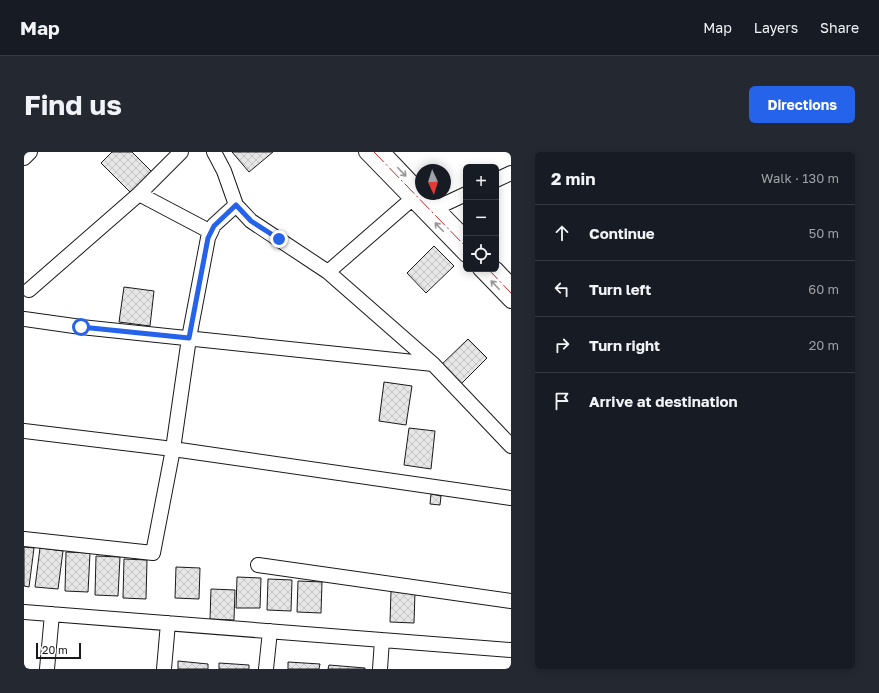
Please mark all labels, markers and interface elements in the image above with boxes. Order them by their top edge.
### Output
text: Map [20,16,60,39]
text: Map [703,19,732,36]
text: Layers [754,19,798,36]
text: Share [820,19,859,36]
button: Directions [749,86,855,123]
text: Find us [24,88,122,121]
north arrow [415,164,451,200]
map controls [463,164,499,272]
button: + [463,164,499,200]
one-way arrow [397,167,407,177]
text: 2 min [551,168,595,189]
text: Walk · 130 m [761,170,839,186]
button: − [463,200,499,236]
one-way arrow [434,222,444,232]
icon: ahead [551,222,573,244]
text: Continue [589,224,655,242]
text: 50 m [809,225,839,241]
route end [270,230,288,248]
button: locate [463,236,499,272]
icon: left [551,278,573,300]
one-way arrow [491,280,500,290]
text: Turn left [589,280,651,298]
text: 60 m [808,281,839,297]
route start [72,318,90,336]
icon: right [551,334,573,356]
text: Turn right [589,336,660,354]
text: 20 m [809,337,839,353]
icon: arrive [551,390,573,412]
text: Arrive at destination [589,392,738,410]
scale bar [36,641,81,660]
text: 20 m [42,643,68,656]

